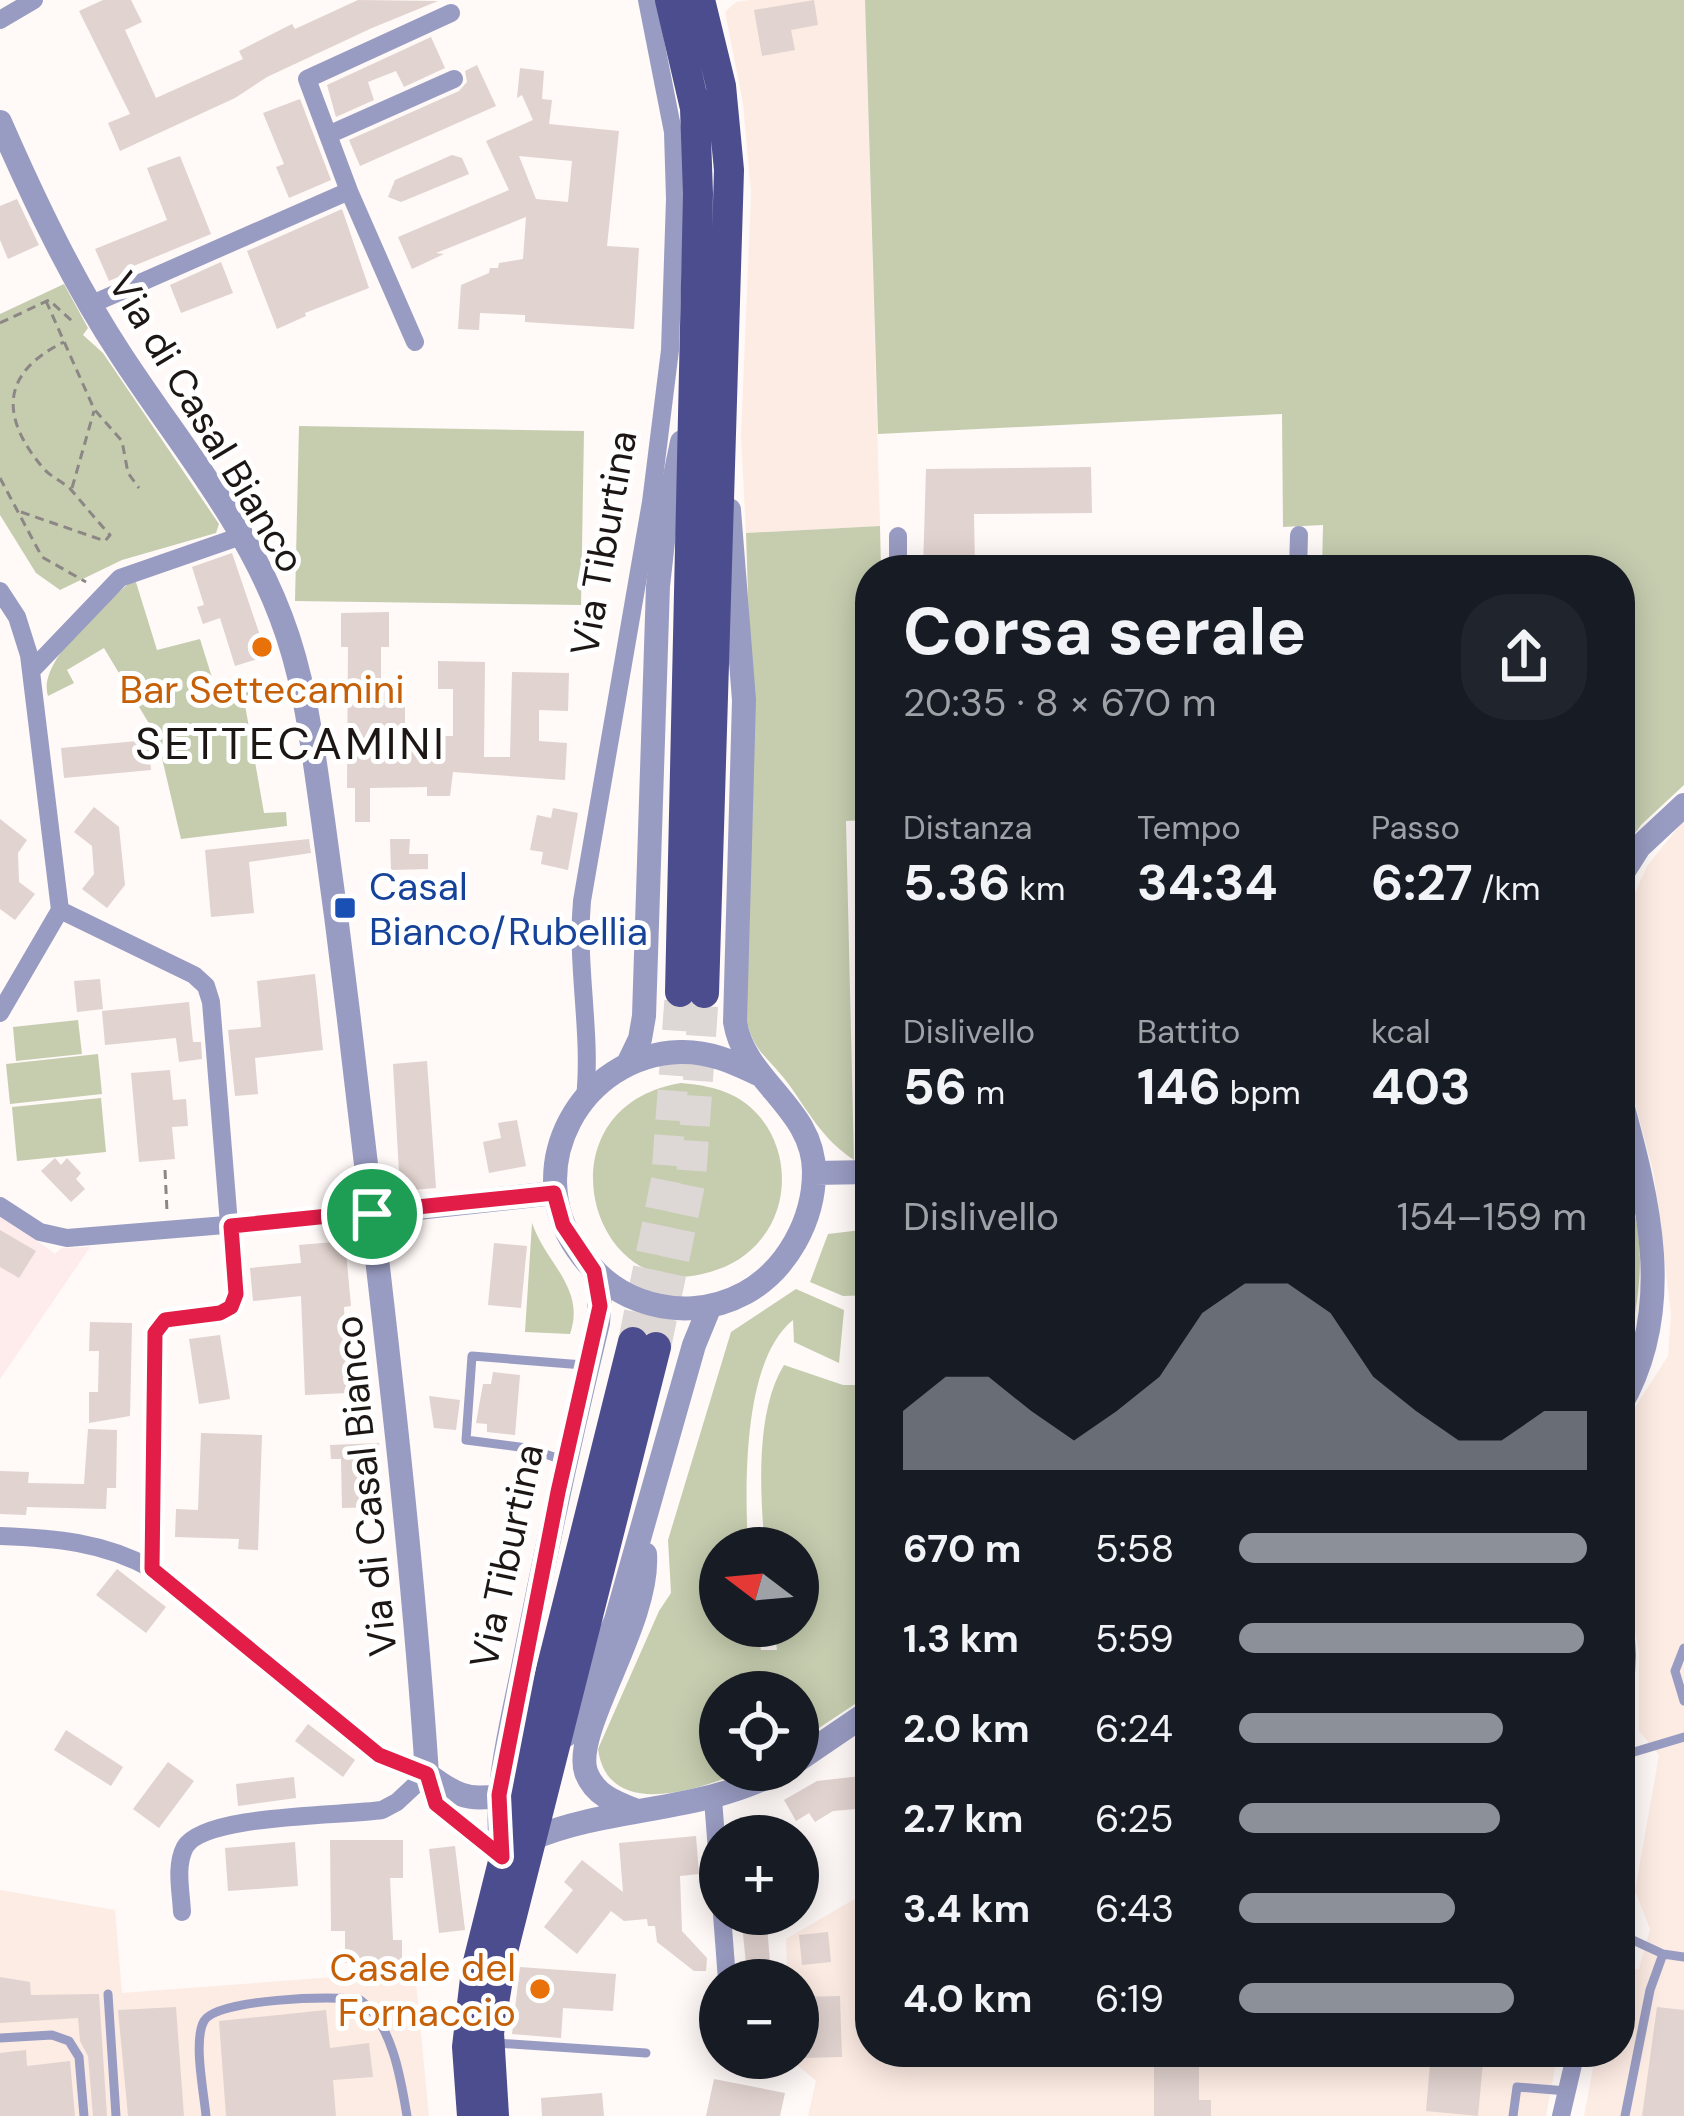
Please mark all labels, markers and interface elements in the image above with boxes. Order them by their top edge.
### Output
street label: Via di Casal Bianco [97,262,317,582]
street label: Via Tiburtina [559,427,648,660]
text: Corsa serale [903,589,1306,674]
button: share [1461,594,1587,720]
marker: Bar Settecamini [249,634,275,660]
place label: Bar Settecamini [119,664,405,715]
text: 20:35 · 8 × 670 m [903,677,1216,728]
district label: SETTECAMINI [135,714,447,773]
text: Distanza [903,806,1032,849]
text: Tempo [1137,806,1241,849]
text: Passo [1371,806,1460,849]
text: 5.36 [903,849,1011,916]
text: 34:34 [1137,849,1278,916]
text: 6:27 [1371,849,1473,916]
place label: Casal Bianco/Rubellia [369,861,648,957]
text: km [1011,867,1066,910]
text: /km [1473,867,1541,910]
marker: Casal Bianco/Rubellia [332,895,358,921]
text: Dislivello [903,1010,1035,1053]
text: Battito [1137,1010,1240,1053]
text: kcal [1371,1010,1431,1053]
text: 56 [903,1053,967,1120]
text: 146 [1137,1053,1221,1120]
text: 403 [1371,1053,1471,1120]
text: m [967,1071,1005,1114]
text: bpm [1221,1071,1301,1114]
pin [321,1163,423,1265]
icon: arrive [339,1181,405,1247]
text: Dislivello [903,1191,1059,1242]
text: 154–159 m [1397,1191,1587,1242]
street label: Via di Casal Bianco [322,1313,409,1659]
street label: Via Tiburtina [458,1439,555,1673]
text: 670 m [903,1523,1021,1574]
text: 5:58 [1095,1523,1174,1574]
north arrow [699,1527,819,1647]
map controls [699,1527,819,2079]
text: 1.3 km [903,1613,1019,1664]
text: 5:59 [1095,1613,1174,1664]
button: locate [699,1671,819,1791]
text: 2.0 km [903,1703,1030,1754]
text: 6:24 [1095,1703,1173,1754]
text: 2.7 km [903,1793,1024,1844]
text: 6:25 [1095,1793,1174,1844]
button: + [699,1815,819,1935]
text: 3.4 km [903,1883,1030,1934]
text: 6:43 [1095,1883,1174,1934]
place label: Casale del Fornaccio [330,1942,516,2038]
button: − [699,1959,819,2079]
text: 4.0 km [903,1973,1032,2024]
text: 6:19 [1095,1973,1164,2024]
marker: Casale del Fornaccio [527,1976,553,2002]

